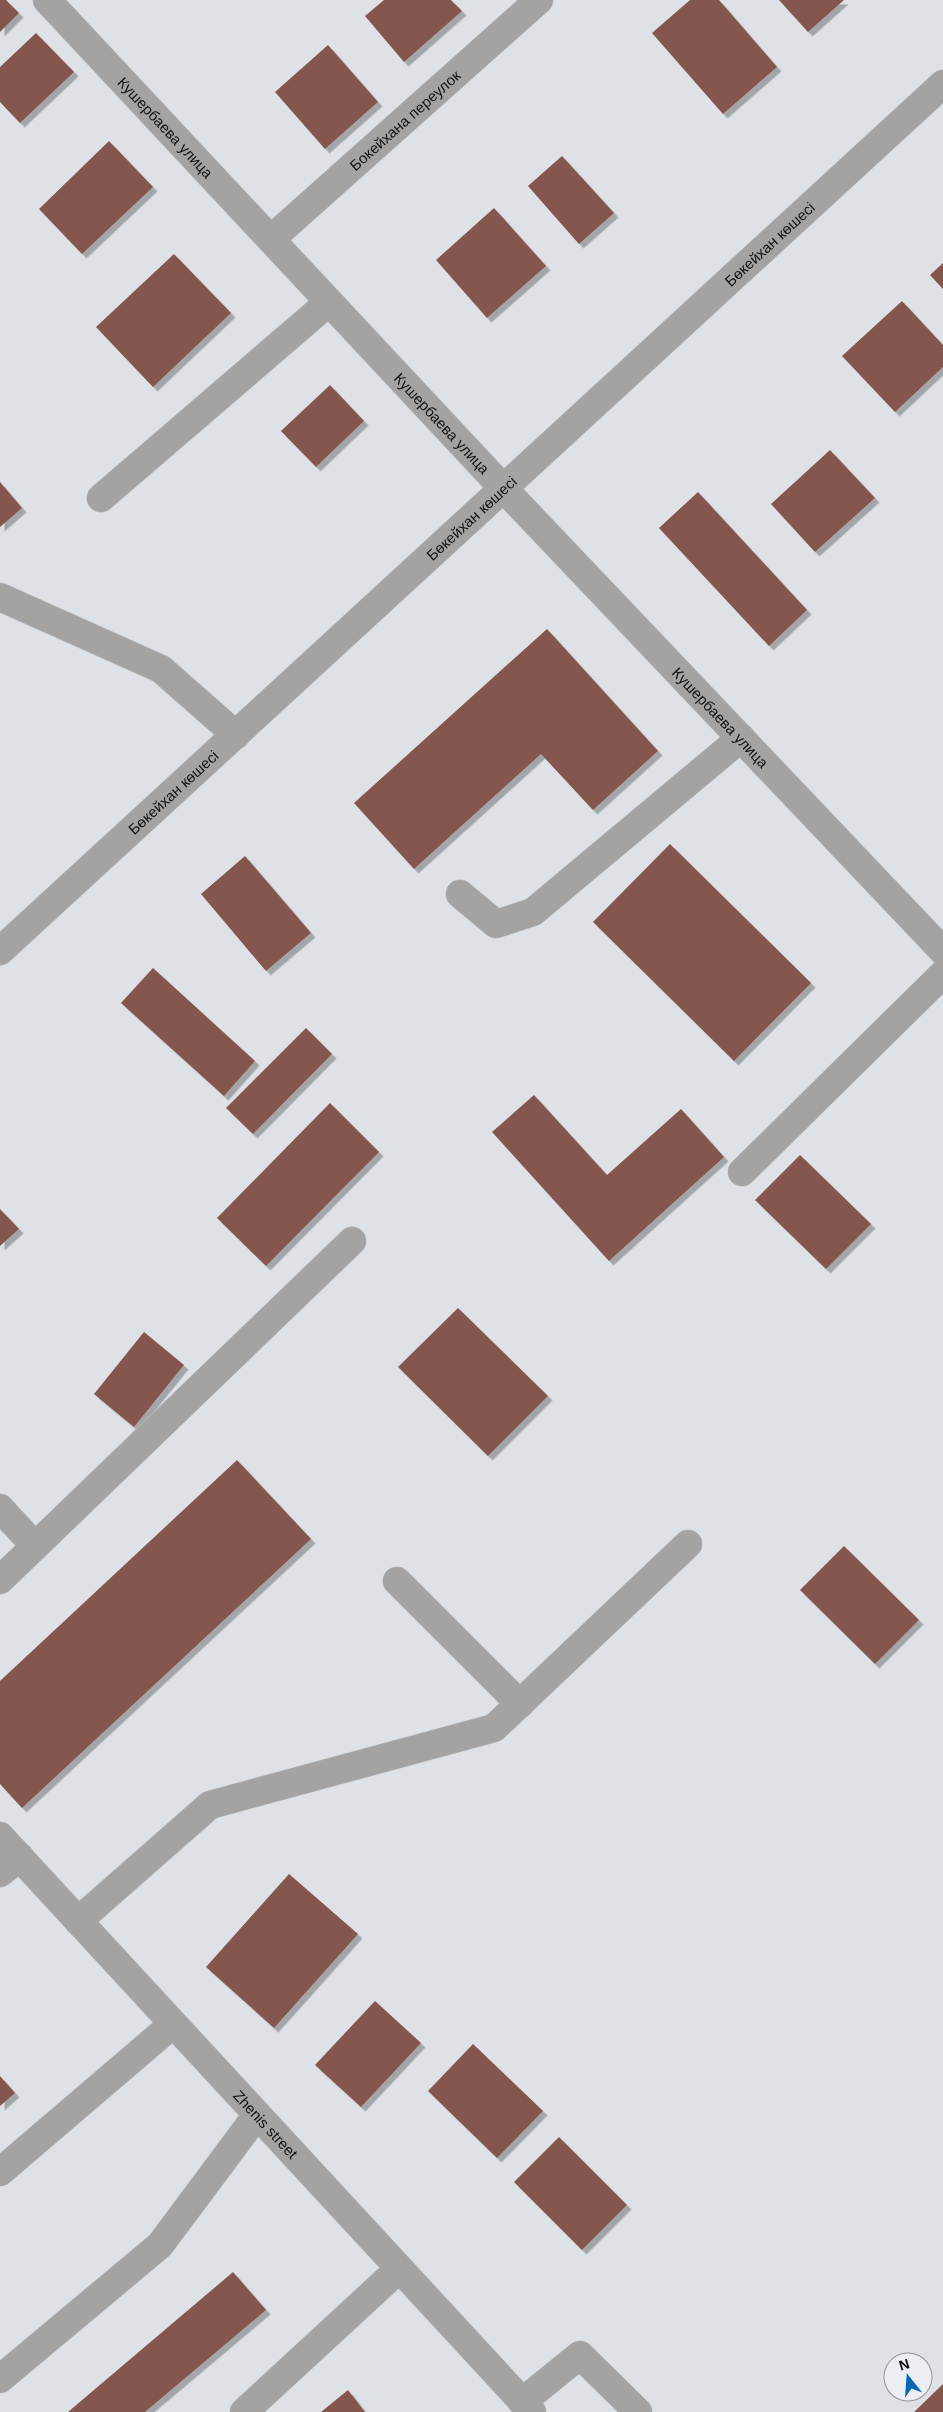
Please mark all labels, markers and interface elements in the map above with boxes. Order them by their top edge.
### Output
street label: Бокейхана переулок [346,66,464,174]
street label: Кушербаева улица [115,73,217,181]
street label: Бөкейхан көшесі [721,198,818,289]
street label: Кушербаева улица [391,369,494,477]
street label: Бөкейхан көшесі [423,472,520,563]
street label: Кушербаева улица [669,664,773,771]
street label: Бөкейхан көшесі [125,746,221,837]
street label: Zhenis street [230,2086,302,2162]
north arrow [883,2352,933,2402]
text: N [897,2355,911,2374]

